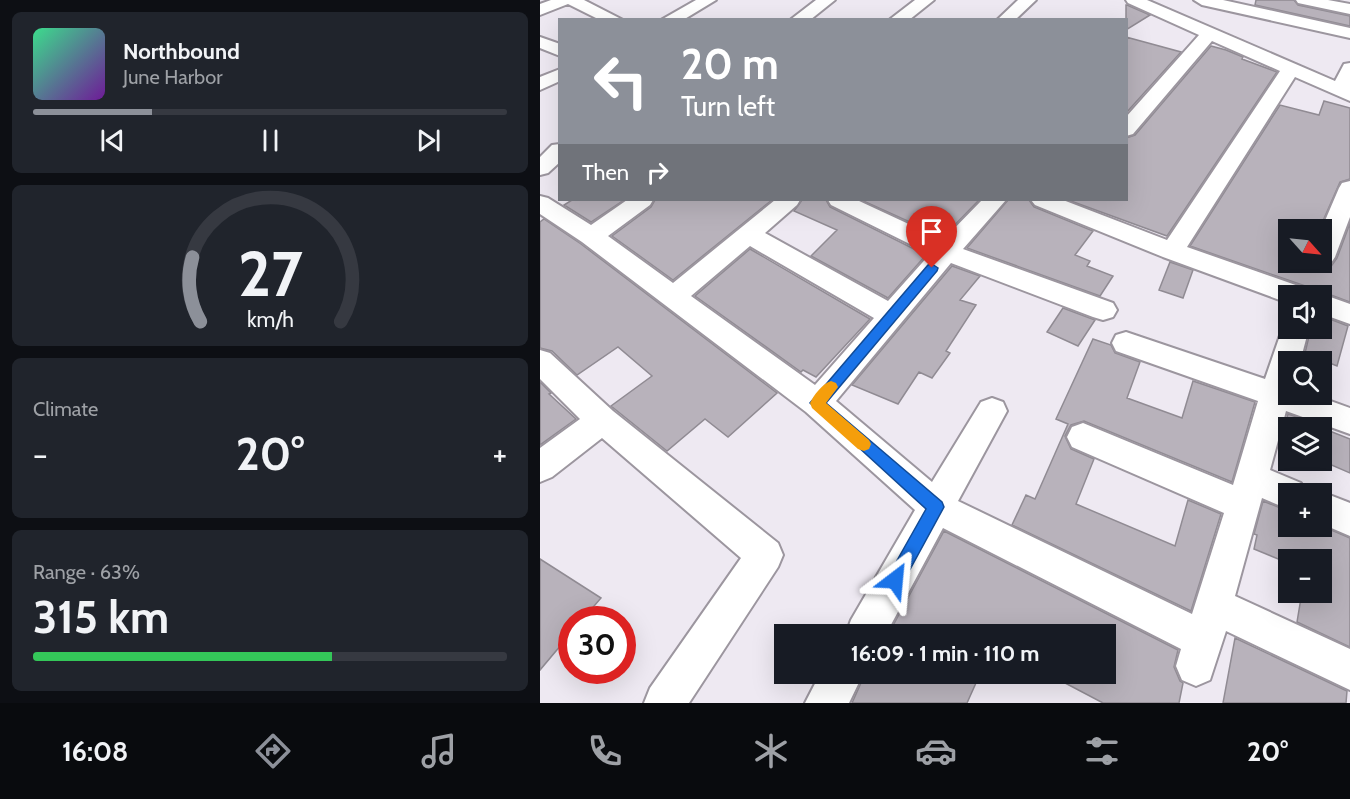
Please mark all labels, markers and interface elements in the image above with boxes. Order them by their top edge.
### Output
text: Northbound [123,38,240,65]
text: 20 m [681,38,779,90]
icon: left [582,42,660,120]
text: June Harbor [123,65,223,89]
text: Turn left [681,90,775,123]
icon: previous [96,124,129,157]
icon: pause [254,124,287,157]
icon: next [412,124,445,157]
icon: right [641,156,674,189]
text: Then [582,159,629,186]
pin [906,206,957,268]
icon: arrive [915,215,948,248]
north arrow [1278,219,1332,273]
map controls [1278,219,1332,603]
text: 27 [238,236,303,312]
button: sound [1278,285,1332,339]
text: km/h [247,307,293,333]
button: search [1278,351,1332,405]
text: Climate [33,397,98,421]
button: layers [1278,417,1332,471]
text: 20° [236,427,304,481]
text: − [33,434,48,474]
text: + [492,434,507,474]
button: + [1278,483,1332,537]
position arrow [863,548,927,612]
button: − [1278,549,1332,603]
text: Range · 63% [33,560,140,584]
text: 315 km [33,590,169,644]
speed limit sign: 30 [558,606,636,684]
text: 16:09 · 1 min · 110 m [851,640,1039,667]
icon: directions [252,730,294,772]
icon: music [418,730,460,772]
icon: phone [584,730,626,772]
icon: climate [750,730,792,772]
icon: car [915,730,957,772]
icon: filters [1081,730,1123,772]
text: 16:08 [62,735,128,768]
text: 20° [1247,735,1288,768]

